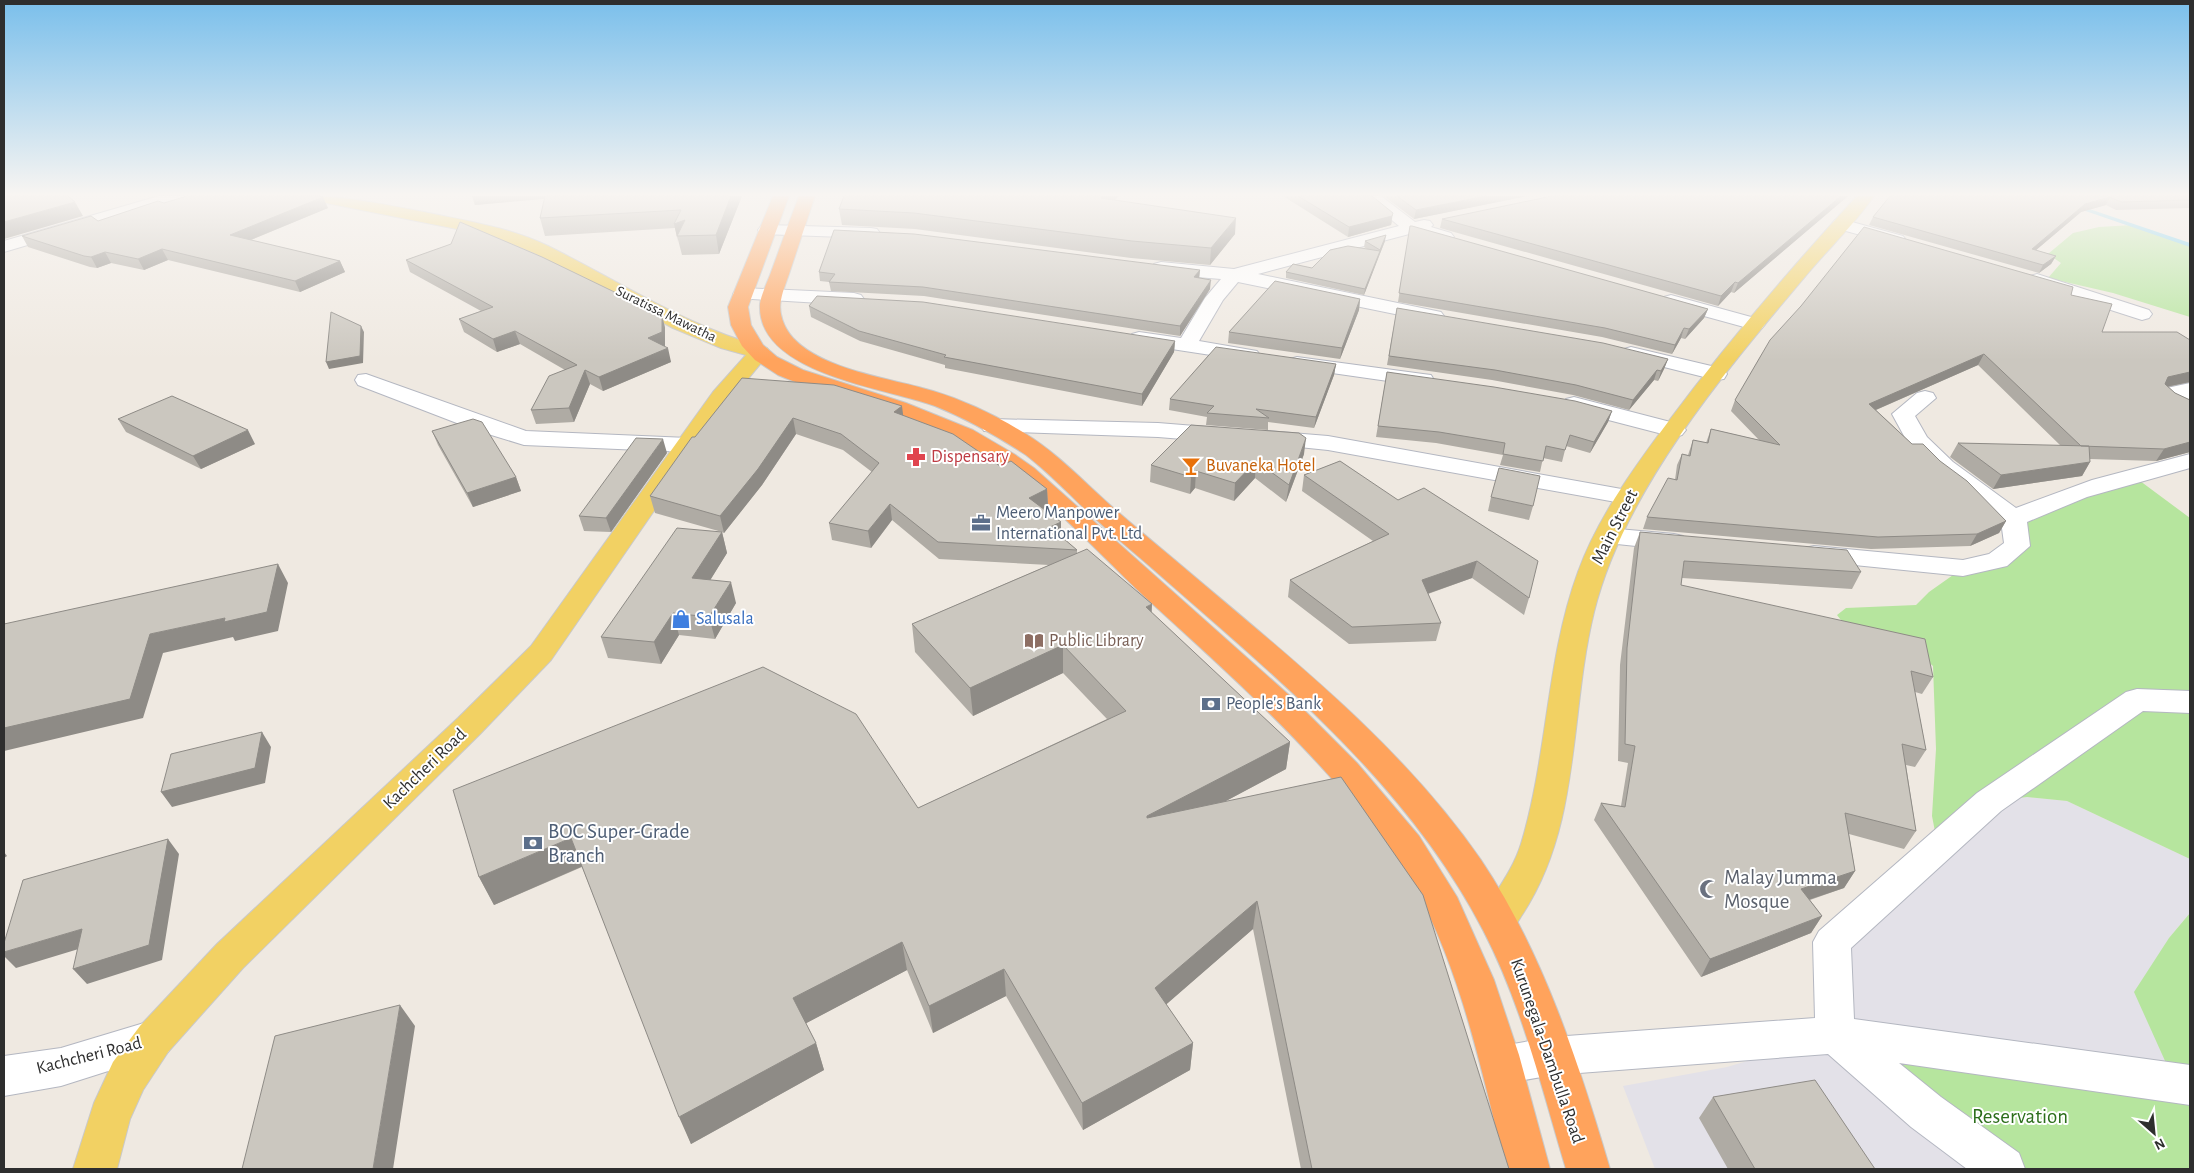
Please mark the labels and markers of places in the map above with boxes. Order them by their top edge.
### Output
pharmacy icon: Dispensary [905,446,927,468]
place label: Dispensary [931,448,1009,466]
bar icon: Buvaneka Hotel [1180,455,1202,477]
place label: Buvaneka Hotel [1206,457,1316,475]
place label: Meero Manpower International Pvt. Ltd [996,504,1142,543]
office icon: Meero Manpower International Pvt. Ltd [970,512,992,534]
shop icon: Salusala [670,608,692,630]
place label: Salusala [696,610,754,628]
library icon: Public Library [1023,630,1045,652]
place label: Public Library [1049,632,1144,650]
bank icon: People's Bank [1200,693,1222,715]
place label: People's Bank [1226,695,1322,713]
place label: BOC Super-Grade Branch [548,821,690,866]
bank icon: BOC Super-Grade Branch [522,832,544,854]
place label: Malay Jumma Mosque [1724,867,1837,912]
mosque icon: Malay Jumma Mosque [1698,878,1720,900]

